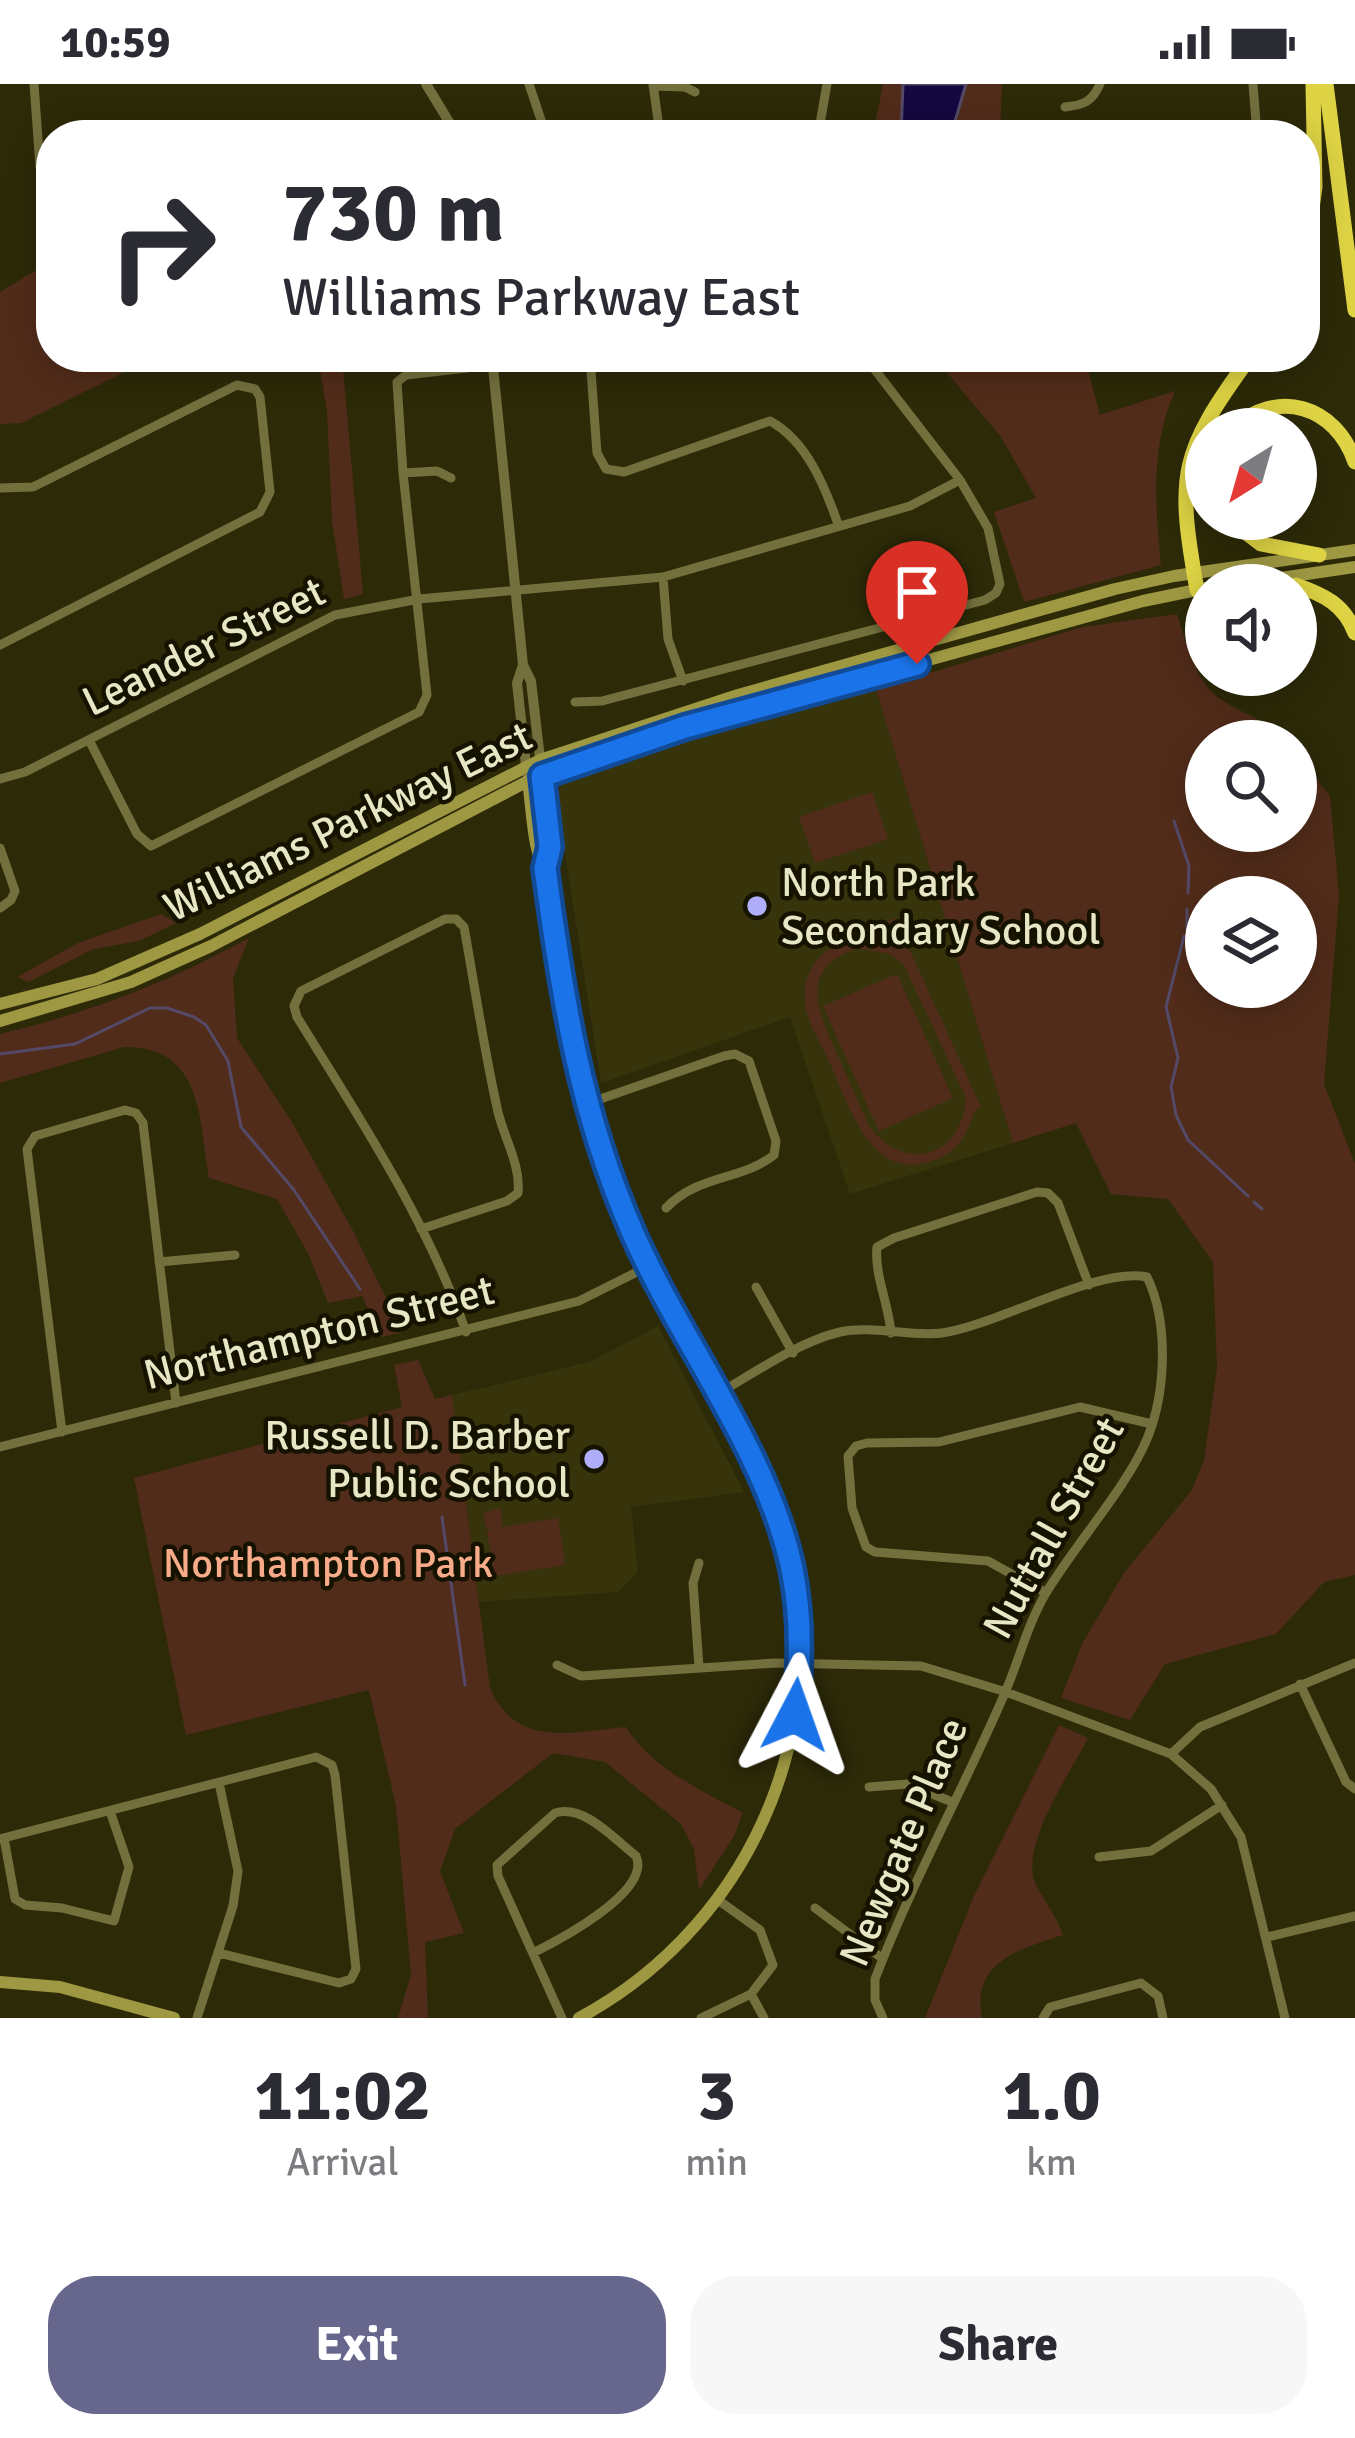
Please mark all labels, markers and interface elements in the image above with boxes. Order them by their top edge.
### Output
text: 10:59 [60,15,170,70]
text: 730 m [282,161,504,265]
icon: right [84,168,240,324]
text: Williams Parkway East [282,264,800,331]
north arrow [1185,408,1317,540]
map controls [1185,408,1317,1008]
pin [866,541,968,664]
icon: arrive [884,559,950,625]
button: sound [1185,564,1317,696]
street label: Leander Street [74,566,334,728]
street label: Williams Parkway East [156,711,540,933]
button: search [1185,720,1317,852]
place label: North Park Secondary School [781,857,1101,956]
button: layers [1185,876,1317,1008]
marker: North Park Secondary School [744,893,770,919]
street label: Northampton Street [139,1265,499,1401]
street label: Nuttall Street [972,1408,1136,1648]
place label: Russell D. Barber Public School [264,1410,571,1509]
marker: Russell D. Barber Public School [581,1446,607,1472]
park label: Northampton Park [163,1538,493,1589]
position arrow [732,1652,858,1778]
street label: Newgate Place [829,1710,979,1974]
text: 11:02 [254,2051,431,2140]
text: 3 [697,2051,736,2140]
text: 1.0 [1002,2051,1101,2140]
text: Arrival [286,2138,399,2186]
text: min [685,2138,748,2186]
text: km [1026,2138,1077,2186]
button: Exit [48,2276,666,2414]
button: Share [690,2276,1307,2414]

